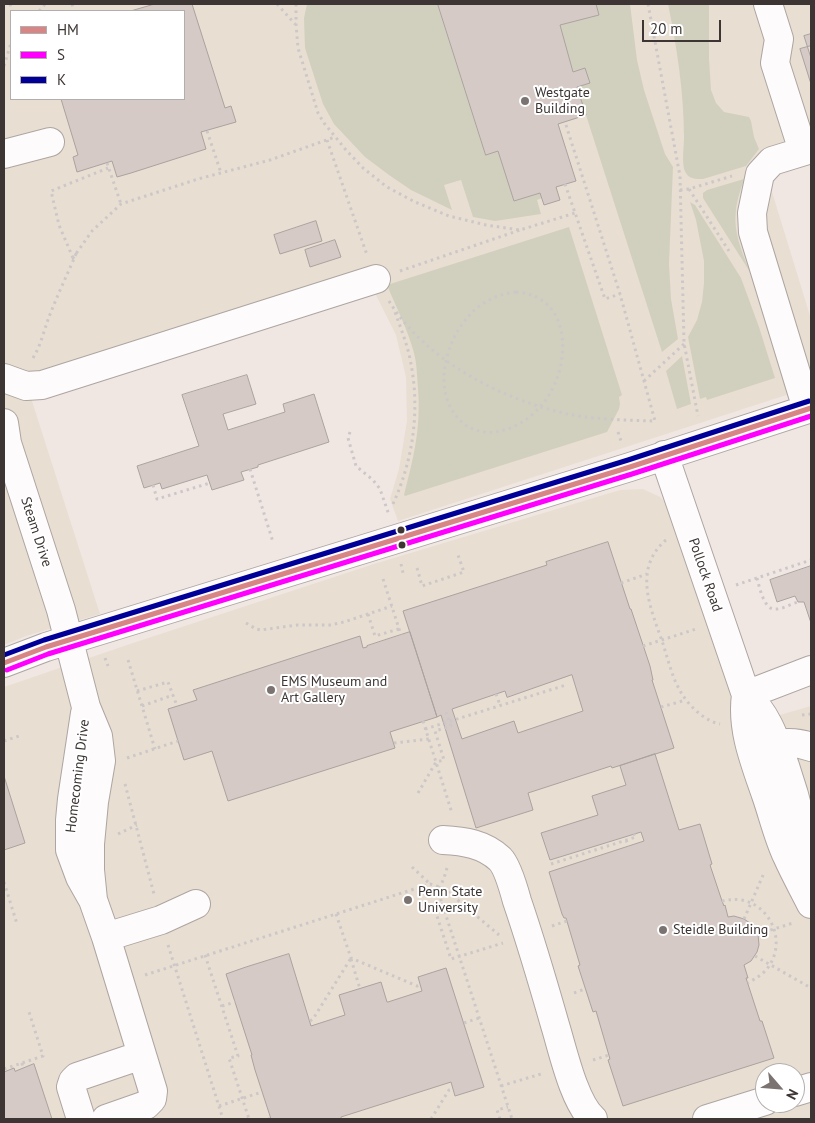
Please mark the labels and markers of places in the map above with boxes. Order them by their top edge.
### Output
place label: Westgate Building [535,85,590,118]
marker: Westgate Building [519,95,531,107]
unlabelled marker [396,525,406,535]
unlabelled marker [397,540,407,550]
place label: EMS Museum and Art Gallery [281,674,387,706]
marker: EMS Museum and Art Gallery [265,684,277,696]
place label: Penn State University [418,884,482,916]
marker: Penn State University [402,894,414,906]
place label: Steidle Building [673,922,768,938]
marker: Steidle Building [657,924,669,936]

